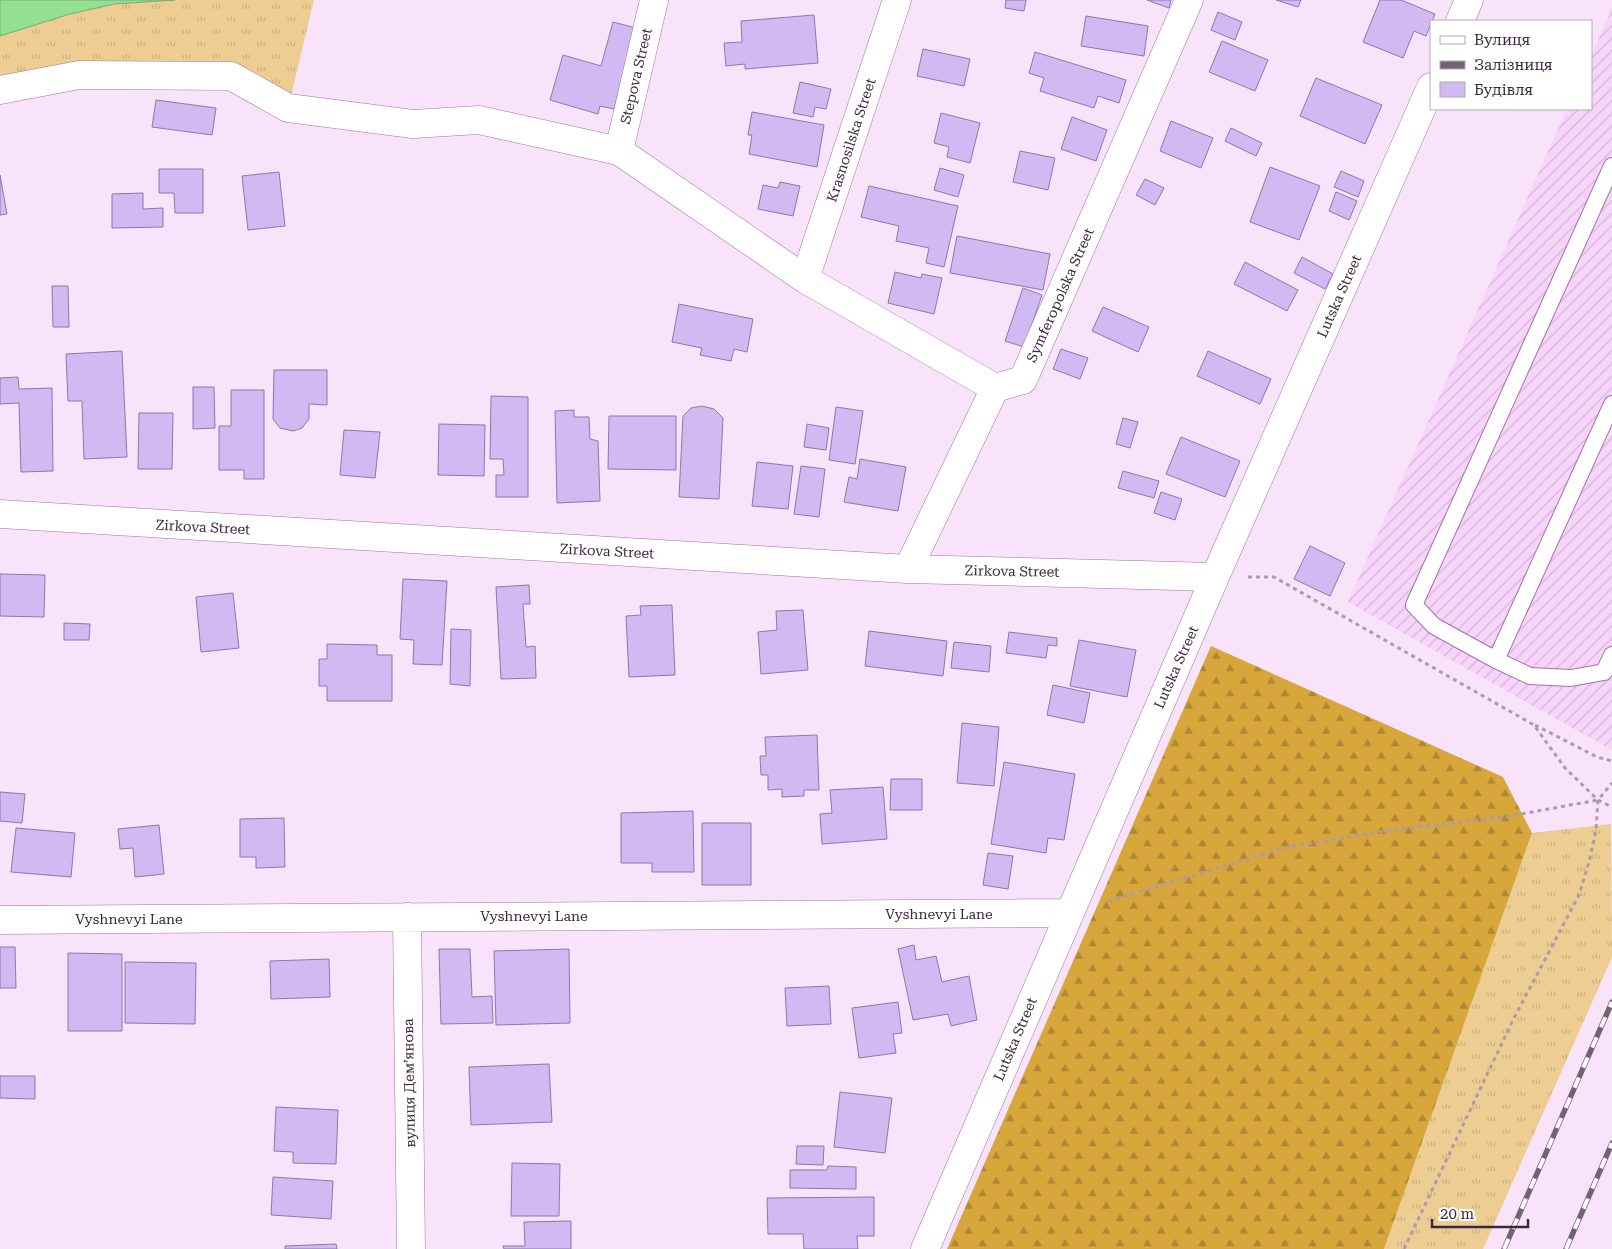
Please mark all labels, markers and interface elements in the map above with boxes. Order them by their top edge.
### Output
legend [1430,20,1592,110]
street label: Stepova Street [617,26,655,126]
text: Вулиця [1474,31,1530,49]
text: Залізниця [1474,56,1553,74]
street label: Krasnosilska Street [823,76,879,204]
text: Будівля [1474,81,1533,99]
street label: Symferopolska Street [1023,225,1097,365]
street label: Lutska Street [1314,252,1364,340]
street label: Zirkova Street [155,517,251,537]
street label: Zirkova Street [559,541,655,561]
street label: Zirkova Street [964,562,1060,580]
street label: Lutska Street [1151,623,1201,711]
street label: Vyshnevyi Lane [885,906,993,922]
street label: Vyshnevyi Lane [480,908,588,924]
street label: Vyshnevyi Lane [75,911,183,927]
street label: Lutska Street [990,995,1040,1083]
street label: вулиця Демʼянова [400,1018,418,1148]
scale bar [1432,1196,1528,1228]
text: 20 m [1440,1205,1475,1223]

